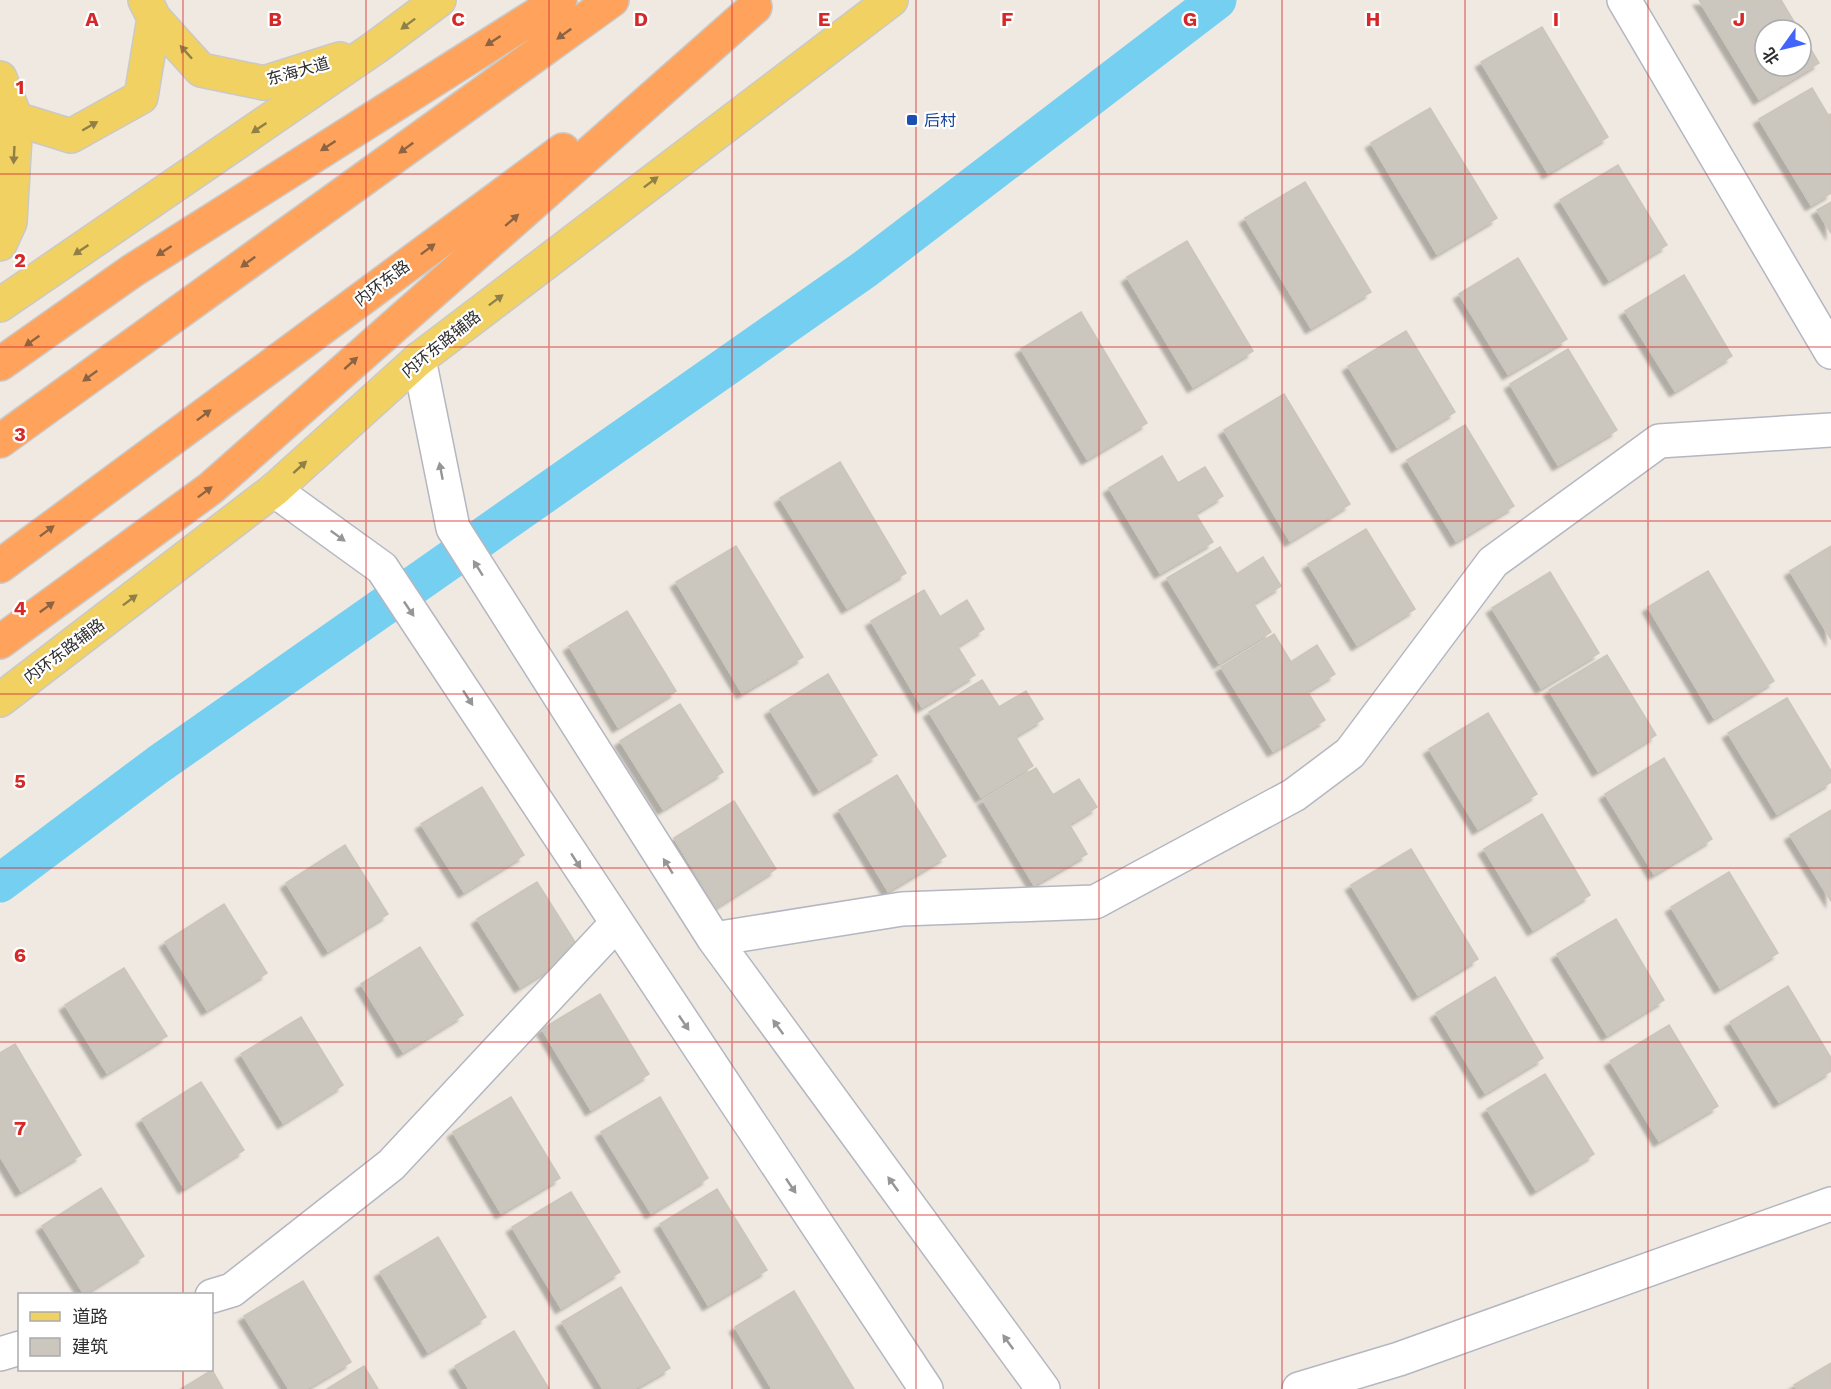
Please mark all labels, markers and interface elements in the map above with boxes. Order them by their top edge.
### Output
text: A [85,7,99,31]
text: B [268,7,282,31]
text: C [451,7,465,31]
text: D [634,7,648,31]
text: E [818,7,830,31]
text: F [1001,7,1013,31]
text: G [1183,7,1197,31]
text: H [1366,7,1380,31]
text: I [1553,7,1559,31]
text: J [1733,7,1745,31]
one-way arrow [400,17,415,29]
north arrow [1753,18,1813,78]
one-way arrow [557,28,573,40]
one-way arrow [484,36,501,47]
text: 北 [1759,44,1783,68]
one-way arrow [179,45,193,60]
street label: 东海大道 [265,53,331,89]
text: 1 [16,75,24,99]
place label: 后村 [924,111,956,130]
marker: 后村 [905,113,919,127]
one-way arrow [82,121,99,131]
one-way arrow [251,122,267,134]
one-way arrow [320,140,336,151]
one-way arrow [399,142,415,154]
one-way arrow [9,145,18,164]
one-way arrow [643,176,659,188]
one-way arrow [504,213,520,226]
one-way arrow [73,244,89,256]
one-way arrow [420,244,435,256]
one-way arrow [155,245,172,256]
text: 2 [14,248,26,272]
one-way arrow [241,256,256,268]
street label: 内环东路 [351,256,413,310]
one-way arrow [489,295,504,307]
street label: 内环东路辅路 [398,306,484,382]
one-way arrow [24,335,40,346]
one-way arrow [343,357,358,370]
one-way arrow [82,370,97,382]
one-way arrow [196,410,211,422]
text: 3 [14,422,26,446]
one-way arrow [292,460,307,474]
one-way arrow [436,461,445,480]
one-way arrow [197,487,212,499]
one-way arrow [39,525,55,538]
one-way arrow [331,530,346,542]
one-way arrow [473,560,484,576]
one-way arrow [122,595,137,607]
text: 4 [14,596,27,620]
one-way arrow [403,600,415,616]
one-way arrow [40,602,55,614]
street label: 内环东路辅路 [20,615,108,687]
one-way arrow [463,690,474,706]
text: 5 [14,769,26,793]
one-way arrow [570,852,582,868]
one-way arrow [662,858,673,874]
text: 6 [14,943,26,967]
one-way arrow [678,1015,689,1031]
one-way arrow [772,1019,784,1035]
text: 7 [14,1116,26,1140]
one-way arrow [786,1177,797,1194]
one-way arrow [887,1177,899,1193]
legend [18,1293,213,1371]
text: 道路 [72,1306,108,1327]
one-way arrow [1002,1334,1014,1350]
text: 建筑 [72,1336,108,1357]

